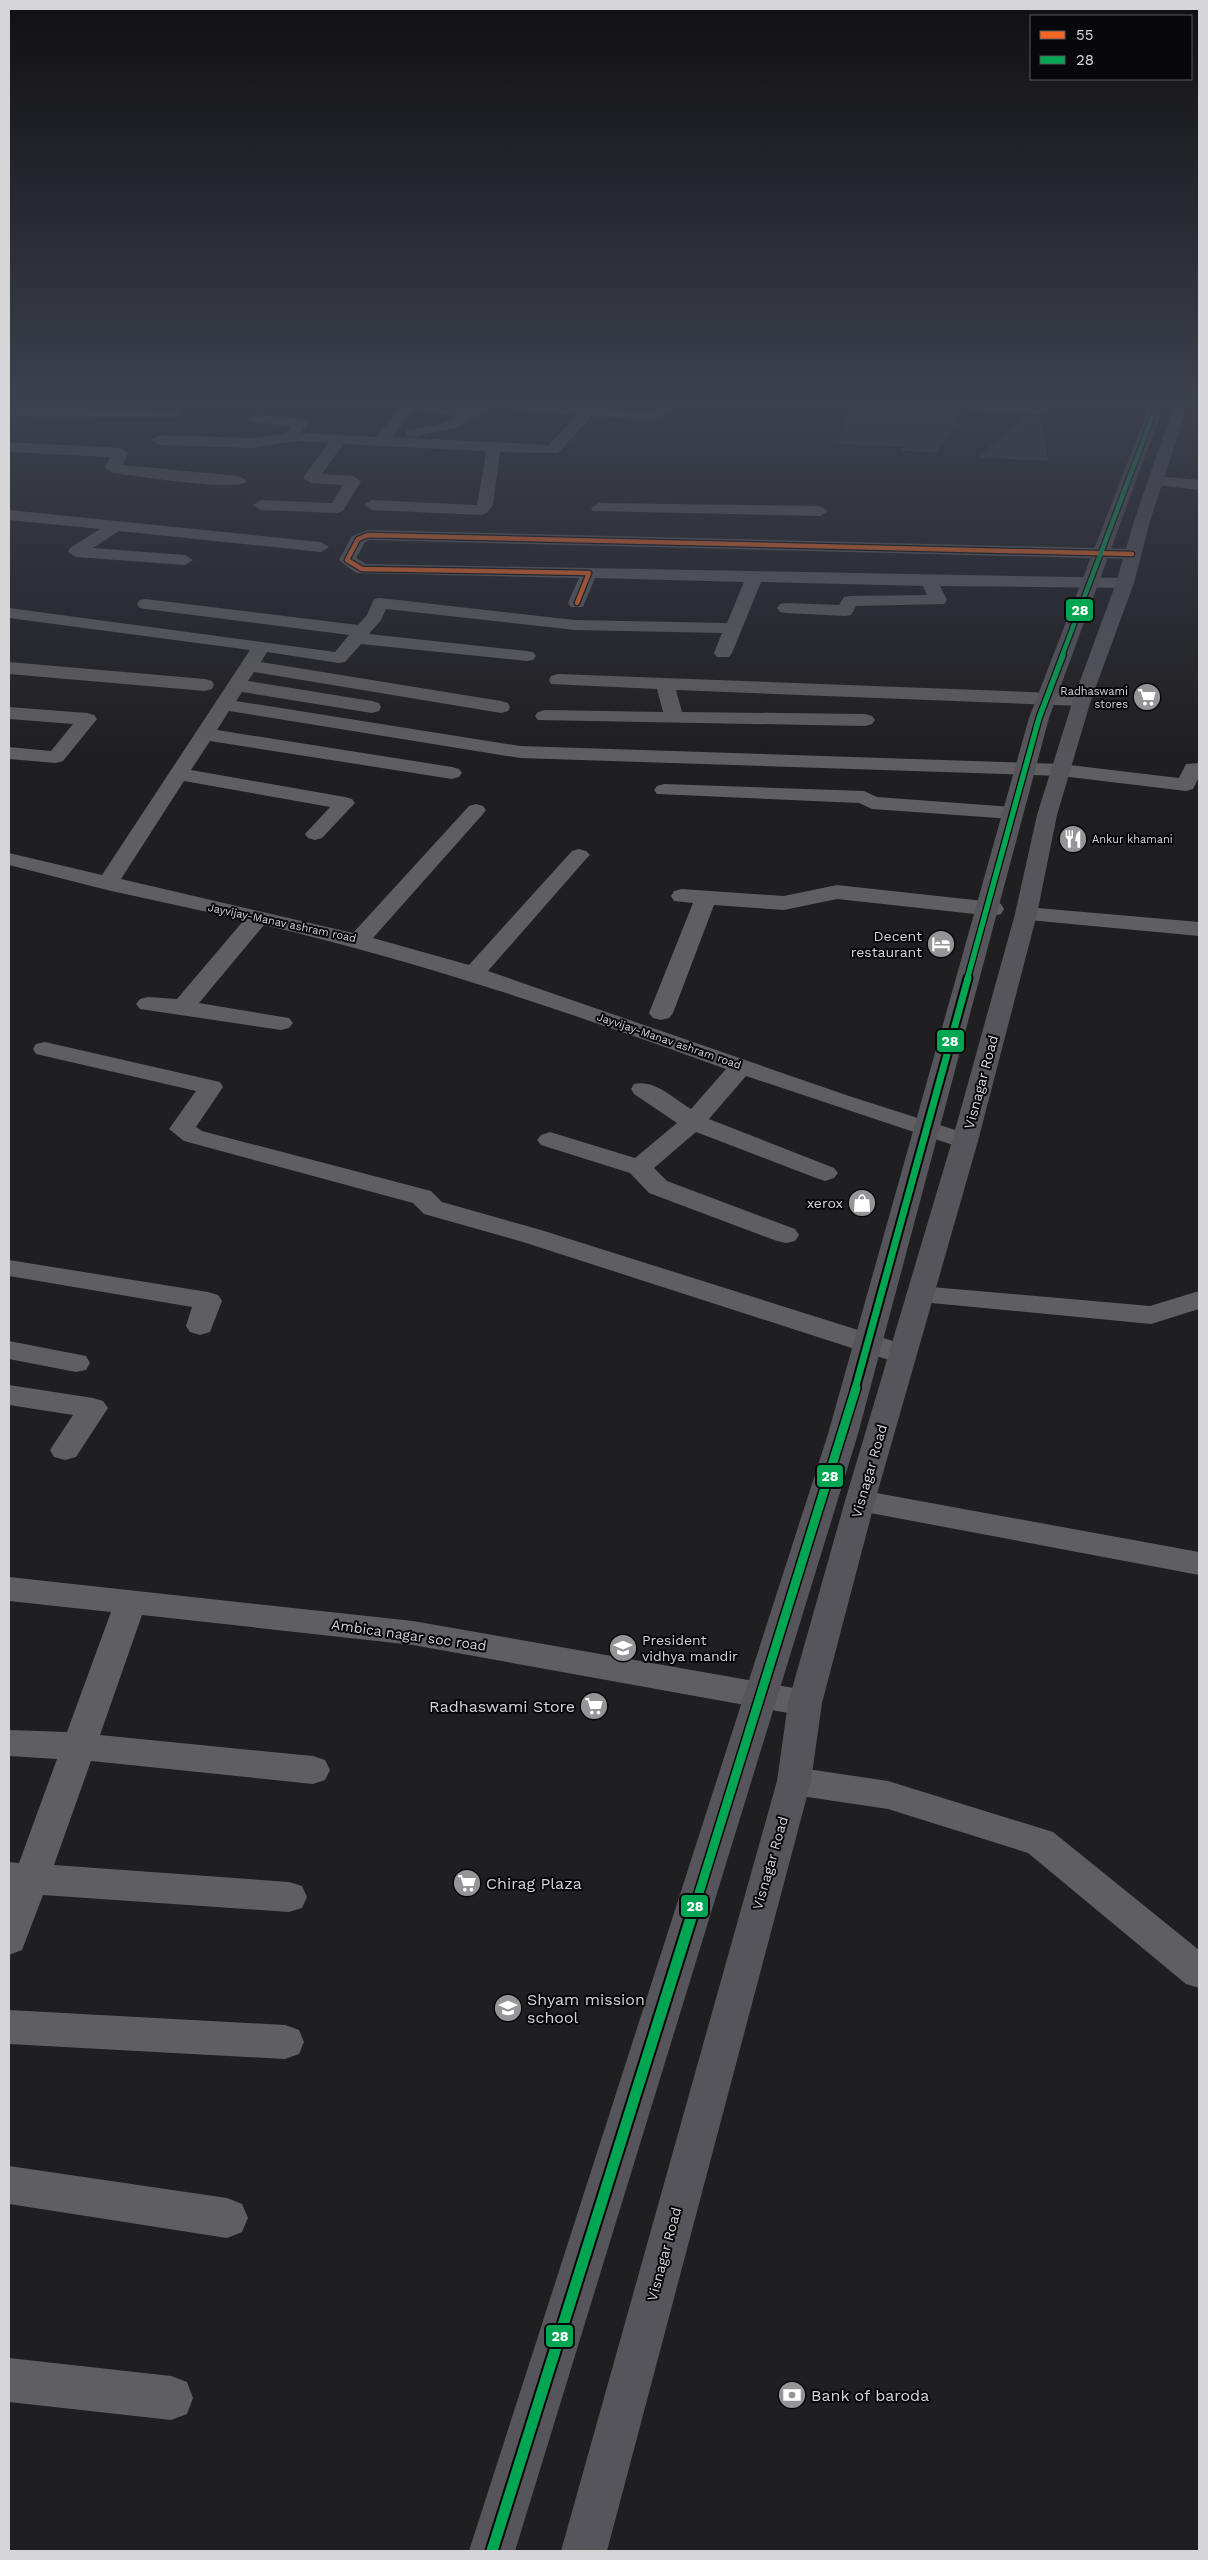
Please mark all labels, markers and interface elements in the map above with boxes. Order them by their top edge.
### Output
legend [1030,15,1193,80]
text: 55 [1076,26,1093,44]
text: 28 [1076,51,1094,69]
line badge: 28 [1065,598,1094,622]
text: 28 [1071,602,1089,618]
supermarket icon: Radhaswami stores [1132,682,1162,712]
place label: Radhaswami stores [1060,685,1128,711]
restaurant icon: Ankur khamani [1058,824,1088,854]
place label: Ankur khamani [1092,833,1173,846]
street label: Jayvijay-Manav ashram road [207,901,357,945]
place label: Decent restaurant [851,928,922,960]
hotel icon: Decent restaurant [926,929,956,959]
street label: Jayvijay-Manav ashram road [595,1010,743,1072]
line badge: 28 [936,1029,965,1053]
text: 28 [941,1033,959,1049]
street label: Visnagar Road [961,1033,1001,1131]
shop icon: xerox [847,1188,877,1218]
place label: xerox [807,1195,843,1211]
street label: Visnagar Road [848,1422,890,1520]
line badge: 28 [816,1464,844,1488]
text: 28 [821,1468,839,1484]
street label: Ambica nagar soc road [330,1616,488,1654]
place label: President vidhya mandir [642,1632,738,1664]
school or university icon: President vidhya mandir [608,1633,638,1663]
supermarket icon: Radhaswami Store [579,1691,609,1721]
place label: Radhaswami Store [429,1697,575,1716]
street label: Visnagar Road [749,1814,791,1912]
supermarket icon: Chirag Plaza [452,1868,482,1898]
place label: Chirag Plaza [486,1874,582,1893]
line badge: 28 [680,1894,709,1918]
text: 28 [686,1898,704,1914]
place label: Shyam mission school [527,1990,645,2027]
school or university icon: Shyam mission school [493,1993,523,2023]
street label: Visnagar Road [644,2205,684,2303]
line badge: 28 [545,2324,574,2348]
text: 28 [551,2328,569,2344]
bank icon: Bank of baroda [777,2380,807,2410]
place label: Bank of baroda [811,2386,929,2405]

